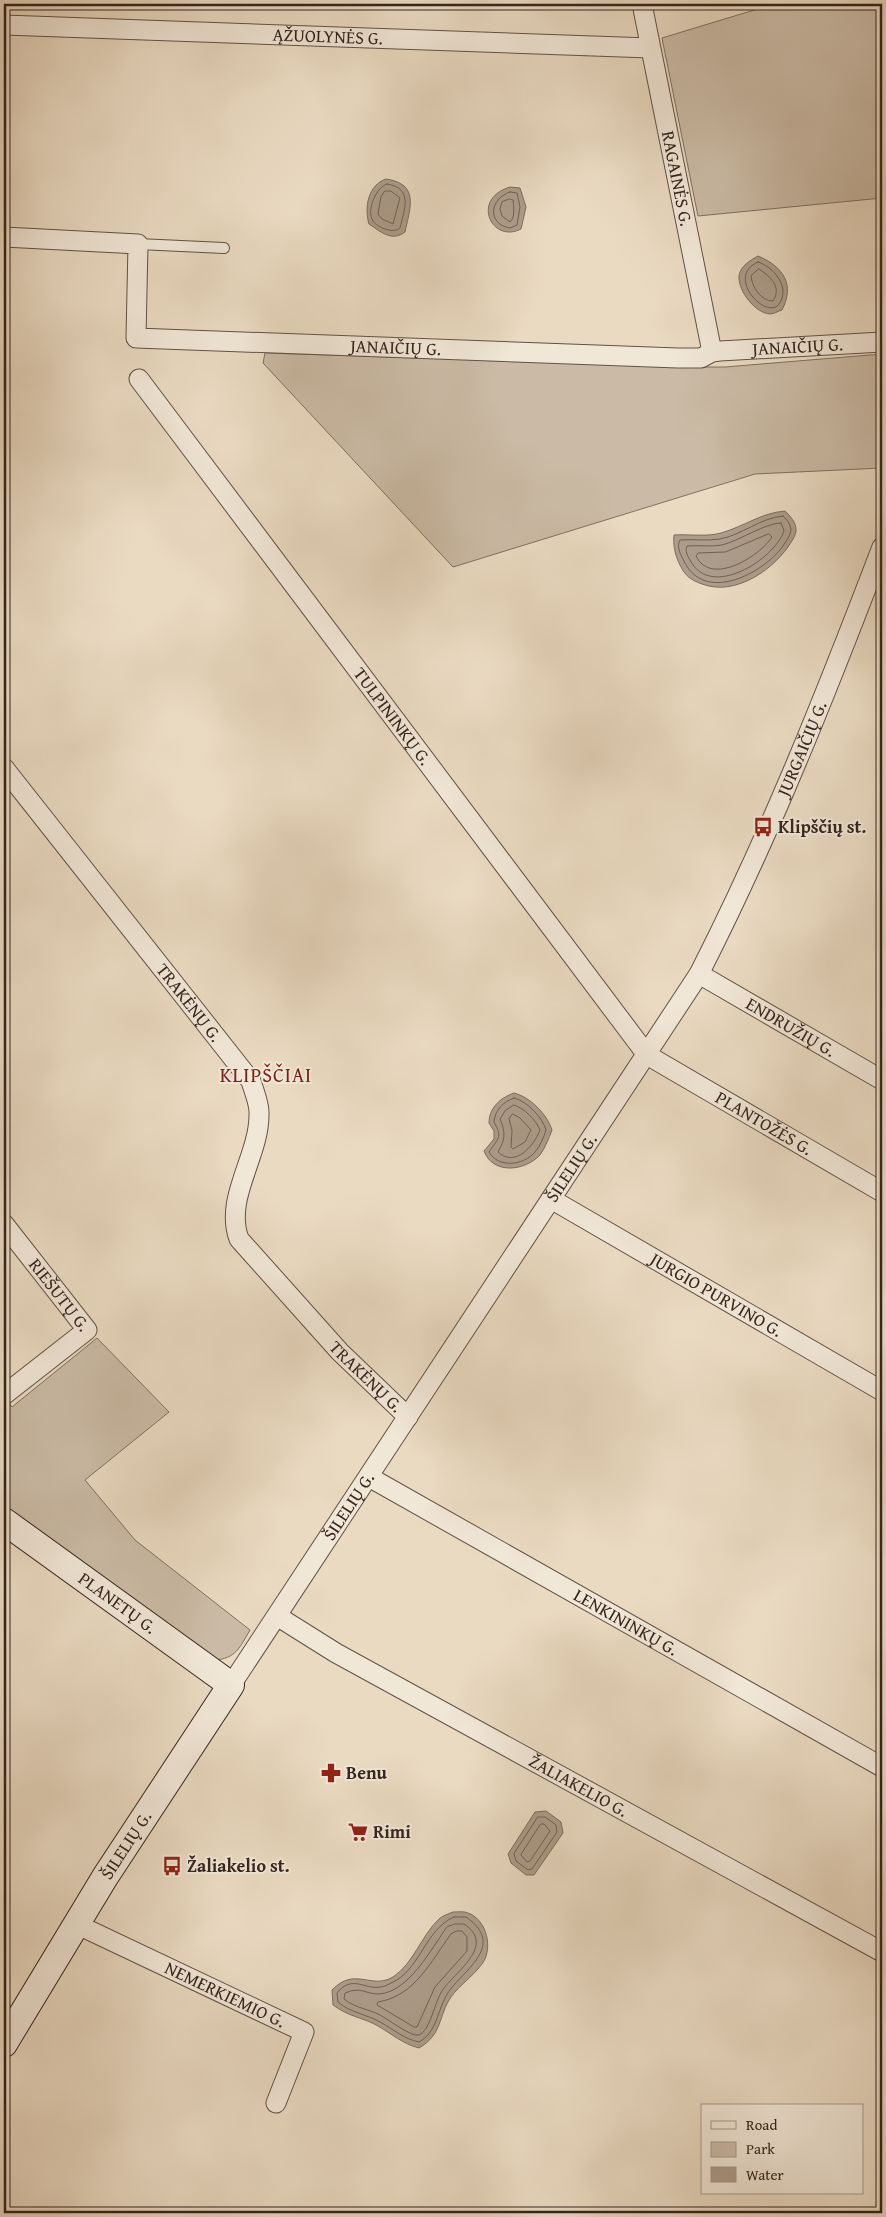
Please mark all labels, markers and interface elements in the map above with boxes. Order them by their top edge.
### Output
street label: ĄŽUOLYNĖS G. [272,21,383,51]
street label: RAGAINĖS G. [655,128,700,228]
street label: JANAIČIŲ G. [750,330,844,362]
street label: JANAIČIŲ G. [348,332,442,362]
street label: TULPININKŲ G. [347,661,439,771]
street label: JURGAIČIŲ G. [769,697,833,802]
place label: Klipščių st. [778,813,866,840]
bus stop icon: Klipščių st. [752,816,774,838]
street label: TRAKĖNŲ G. [150,957,229,1048]
street label: ENDRUŽIŲ G. [741,990,841,1063]
district label: KLIPŠČIAI [220,1060,312,1089]
street label: PLANTOŽĖS G. [711,1084,818,1162]
street label: ŠILELIŲ G. [538,1128,603,1207]
street label: JURGIO PURVINO G. [643,1244,788,1344]
street label: RIEŠUTŲ G. [23,1252,97,1337]
street label: TRAKĖNŲ G. [323,1335,410,1419]
street label: ŠILELIŲ G. [316,1466,381,1546]
street label: PLANETŲ G. [73,1565,163,1640]
street label: LENKININKŲ G. [569,1581,683,1662]
street label: ŽALIAKELIO G. [524,1747,633,1823]
place label: Benu [346,1759,388,1786]
pharmacy icon: Benu [320,1762,342,1784]
street label: ŠILELIŲ G. [93,1805,158,1885]
place label: Rimi [373,1818,411,1845]
supermarket icon: Rimi [347,1821,369,1843]
place label: Žaliakelio st. [187,1852,290,1879]
bus stop icon: Žaliakelio st. [161,1855,183,1877]
street label: NEMERKIEMIO G. [161,1954,290,2034]
legend [701,2104,864,2194]
text: Road [746,2114,777,2135]
text: Park [746,2138,775,2159]
text: Water [746,2164,784,2185]

